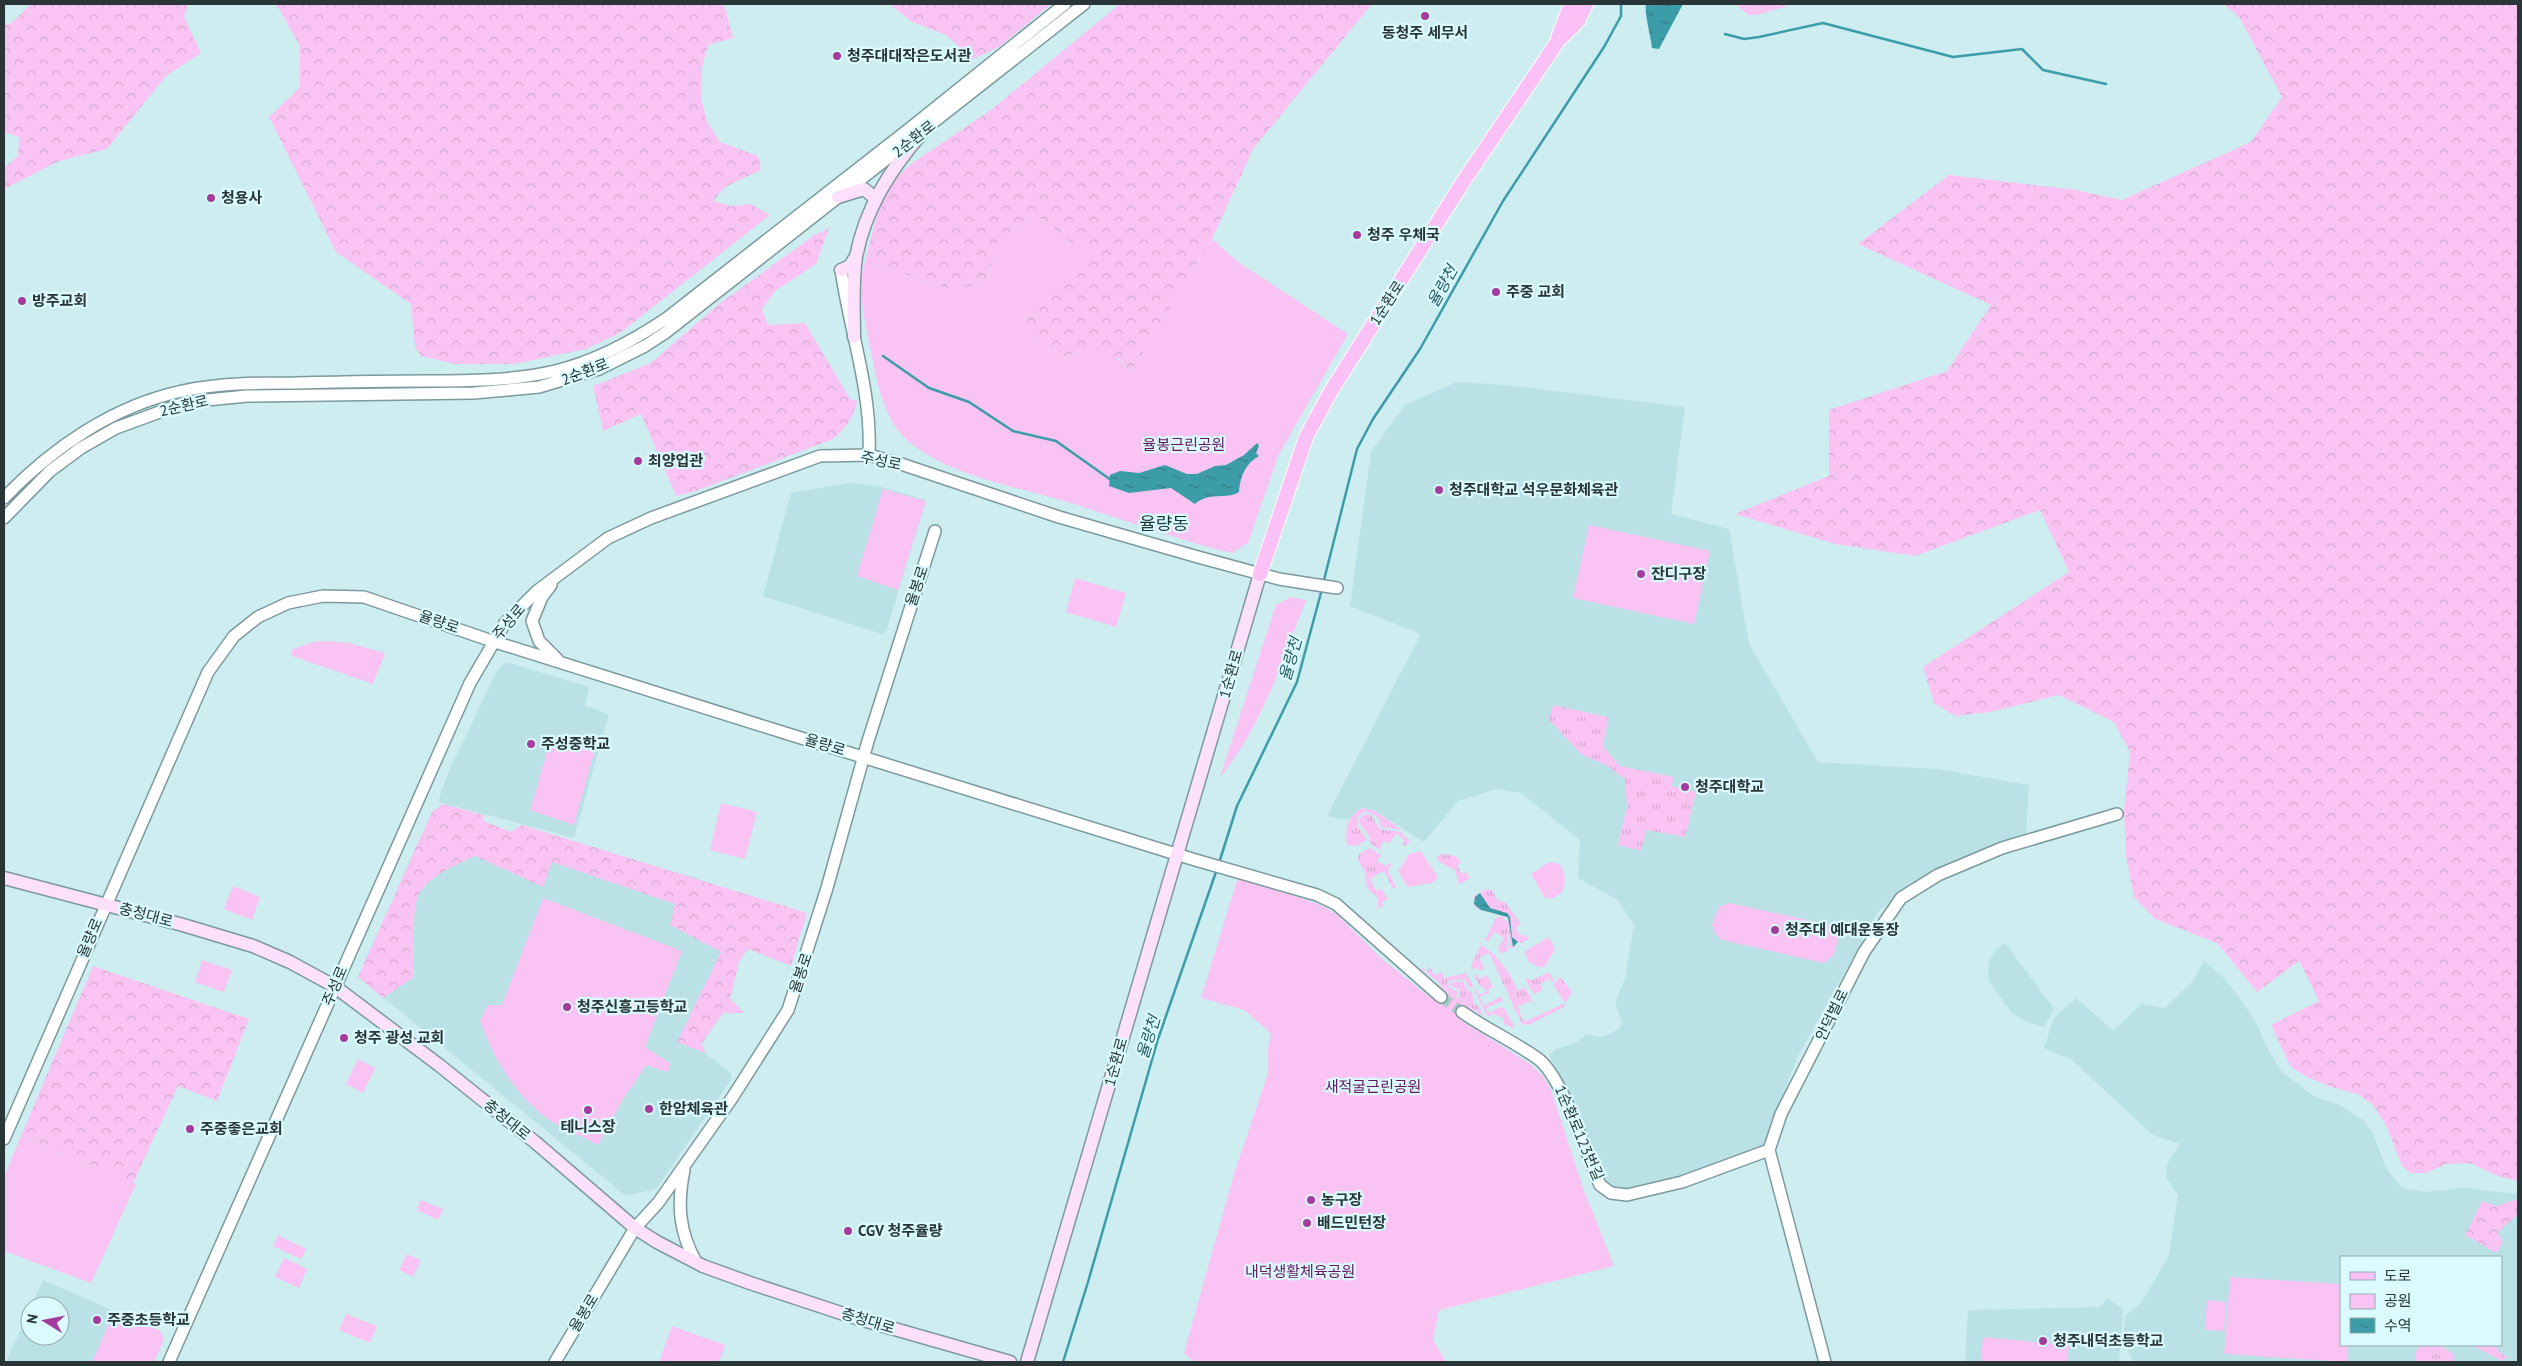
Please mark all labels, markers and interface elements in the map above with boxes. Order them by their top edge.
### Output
marker: 동청주 세무서 [1419,10,1431,22]
place label: 동청주 세무서 [1382,23,1468,42]
place label: 청주대대작은도서관 [847,46,971,65]
marker: 청주대대작은도서관 [831,50,843,62]
street label: 2순환로 [888,116,939,161]
place label: 청용사 [221,188,263,207]
marker: 청용사 [205,192,217,204]
place label: 청주 우체국 [1367,225,1440,244]
marker: 청주 우체국 [1351,229,1363,241]
water label: 율량천 [1423,260,1463,310]
street label: 1순환로 [1365,277,1408,329]
place label: 주중 교회 [1506,282,1565,301]
marker: 주중 교회 [1490,286,1502,298]
place label: 방주교회 [32,291,87,310]
marker: 방주교회 [16,295,28,307]
street label: 2순환로 [558,354,611,389]
street label: 2순환로 [158,391,210,420]
park label: 율봉근린공원 [1143,435,1225,454]
street label: 주성로 [859,447,903,474]
place label: 최양업관 [648,451,703,470]
marker: 최양업관 [632,455,644,467]
place label: 청주대학교 석우문화체육관 [1449,480,1619,499]
marker: 청주대학교 석우문화체육관 [1433,484,1445,496]
district label: 율량동 [1139,512,1189,535]
street label: 율봉로 [901,563,932,608]
place label: 잔디구장 [1651,564,1706,583]
marker: 잔디구장 [1635,568,1647,580]
street label: 주성로 [488,600,529,644]
street label: 율량로 [416,606,462,637]
water label: 율량천 [1274,633,1306,683]
street label: 1순환로 [1215,647,1246,700]
street label: 율량로 [803,729,848,760]
place label: 주성중학교 [541,734,610,753]
marker: 주성중학교 [525,738,537,750]
place label: 청주대학교 [1695,777,1764,796]
marker: 청주대학교 [1679,781,1691,793]
street label: 충청대로 [117,898,175,931]
street label: 율량로 [73,915,106,961]
place label: 청주대 예대운동장 [1785,920,1899,939]
marker: 청주대 예대운동장 [1769,924,1781,936]
street label: 율봉로 [785,950,816,995]
street label: 주성로 [318,963,351,1009]
street label: 안덕벌로 [1811,986,1852,1044]
place label: 청주신흥고등학교 [577,997,688,1016]
marker: 청주신흥고등학교 [561,1001,573,1013]
water label: 율량천 [1132,1011,1165,1061]
place label: 청주 광성 교회 [354,1028,444,1047]
marker: 청주 광성 교회 [338,1032,350,1044]
street label: 1순환로 [1100,1035,1131,1088]
park label: 새적굴근린공원 [1325,1077,1421,1096]
street label: 1순환로123번길 [1551,1082,1608,1183]
street label: 충청대로 [480,1095,535,1144]
place label: 한암체육관 [659,1099,728,1118]
marker: 한암체육관 [643,1103,655,1115]
marker: 테니스장 [582,1104,594,1116]
place label: 테니스장 [560,1117,616,1136]
place label: 주중좋은교회 [200,1119,283,1138]
marker: 주중좋은교회 [184,1123,196,1135]
place label: 농구장 [1321,1190,1363,1209]
marker: 농구장 [1305,1194,1317,1206]
place label: 배드민턴장 [1317,1213,1386,1232]
marker: 배드민턴장 [1301,1217,1313,1229]
place label: CGV 청주율량 [858,1221,943,1240]
marker: CGV 청주율량 [842,1225,854,1237]
legend [2340,1256,2502,1346]
park label: 내덕생활체육공원 [1245,1262,1355,1281]
text: 도로 [2384,1266,2412,1285]
street label: 율봉로 [565,1290,602,1335]
text: 공원 [2384,1291,2412,1310]
north arrow [20,1296,70,1346]
street label: 충청대로 [839,1303,897,1338]
place label: 주중초등학교 [107,1310,190,1329]
text: N [23,1313,42,1325]
marker: 주중초등학교 [91,1314,103,1326]
text: 수역 [2384,1316,2412,1335]
place label: 청주내덕초등학교 [2053,1331,2164,1350]
marker: 청주내덕초등학교 [2037,1335,2049,1347]

